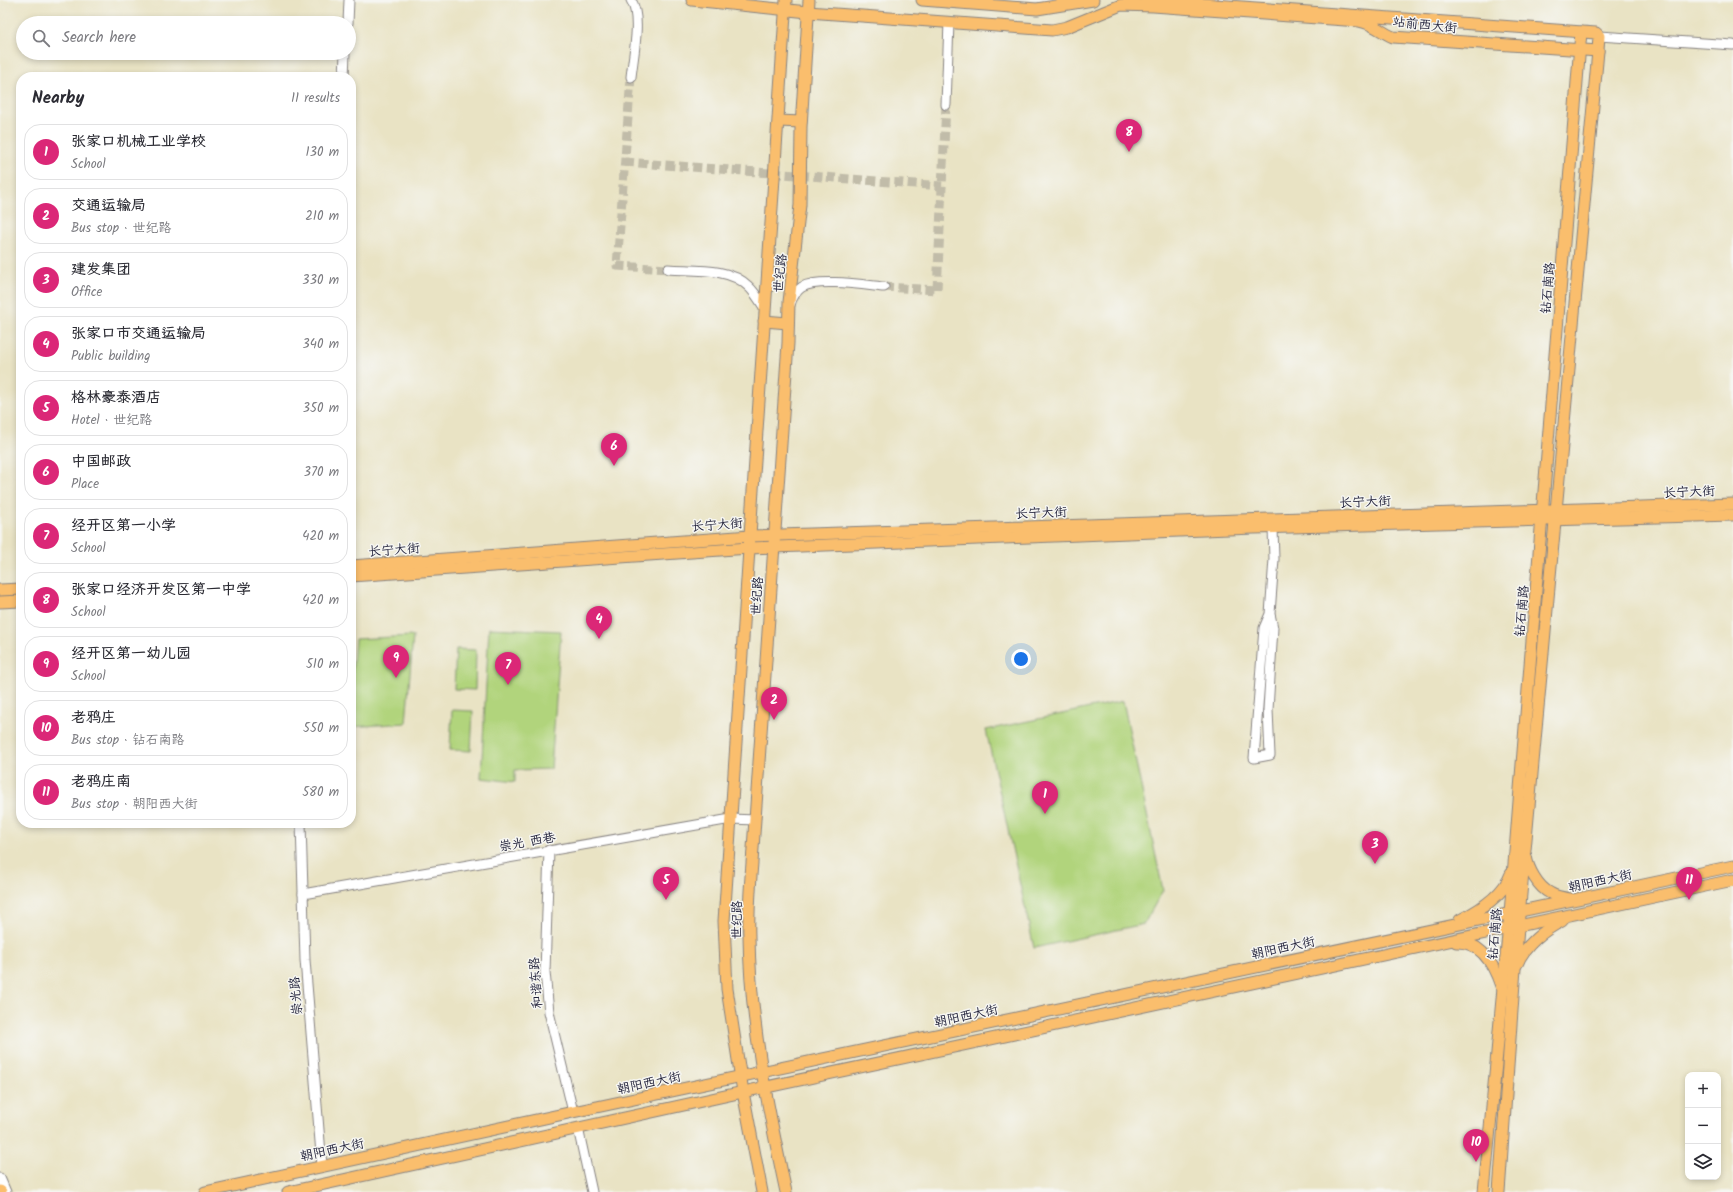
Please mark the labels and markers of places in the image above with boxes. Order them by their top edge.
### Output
pin: 8 [1116,119,1142,152]
pin: 6 [601,433,627,466]
pin: 4 [586,606,612,639]
pin: 9 [383,645,409,678]
pin: 7 [495,652,521,685]
pin: 2 [761,687,787,720]
pin: 1 [1032,781,1058,814]
pin: 3 [1362,831,1388,864]
pin: 5 [653,867,679,900]
pin: 11 [1676,867,1702,900]
pin: 10 [1463,1129,1489,1162]

